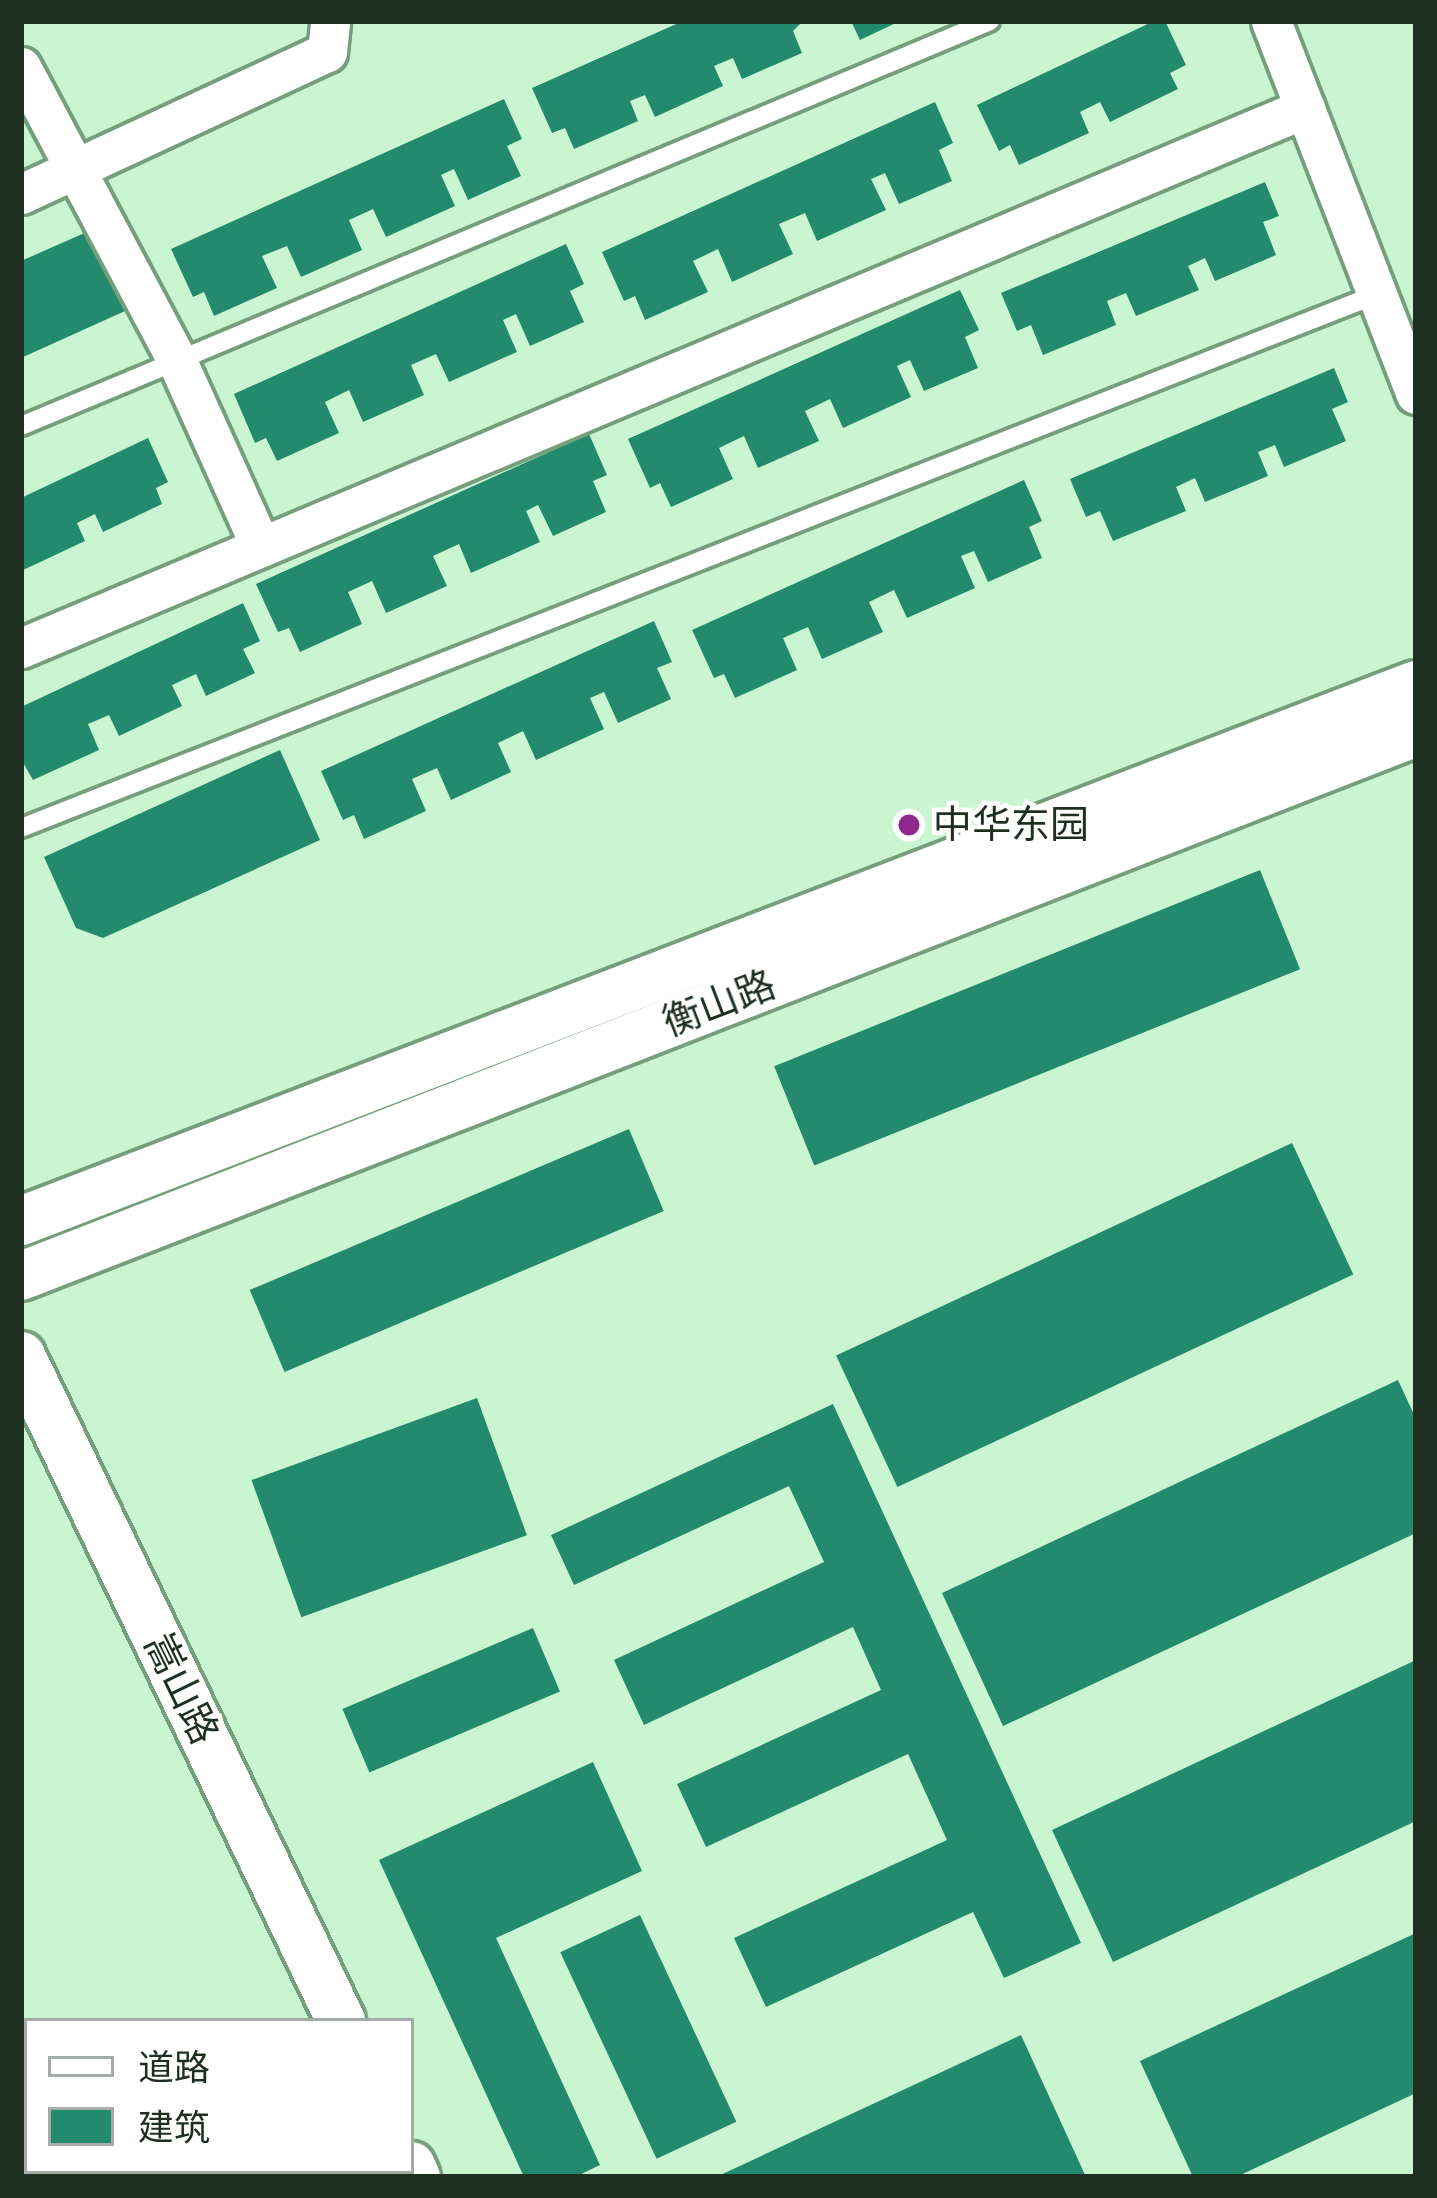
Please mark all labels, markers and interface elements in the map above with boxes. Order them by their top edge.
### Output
place label: 中华东园 [933,802,1089,848]
marker: 中华东园 [896,812,922,838]
street label: 衡山路 [656,961,782,1047]
street label: 嵩山路 [134,1626,228,1752]
legend [24,2018,414,2174]
text: 道路 [138,2042,210,2093]
text: 建筑 [138,2102,210,2153]

